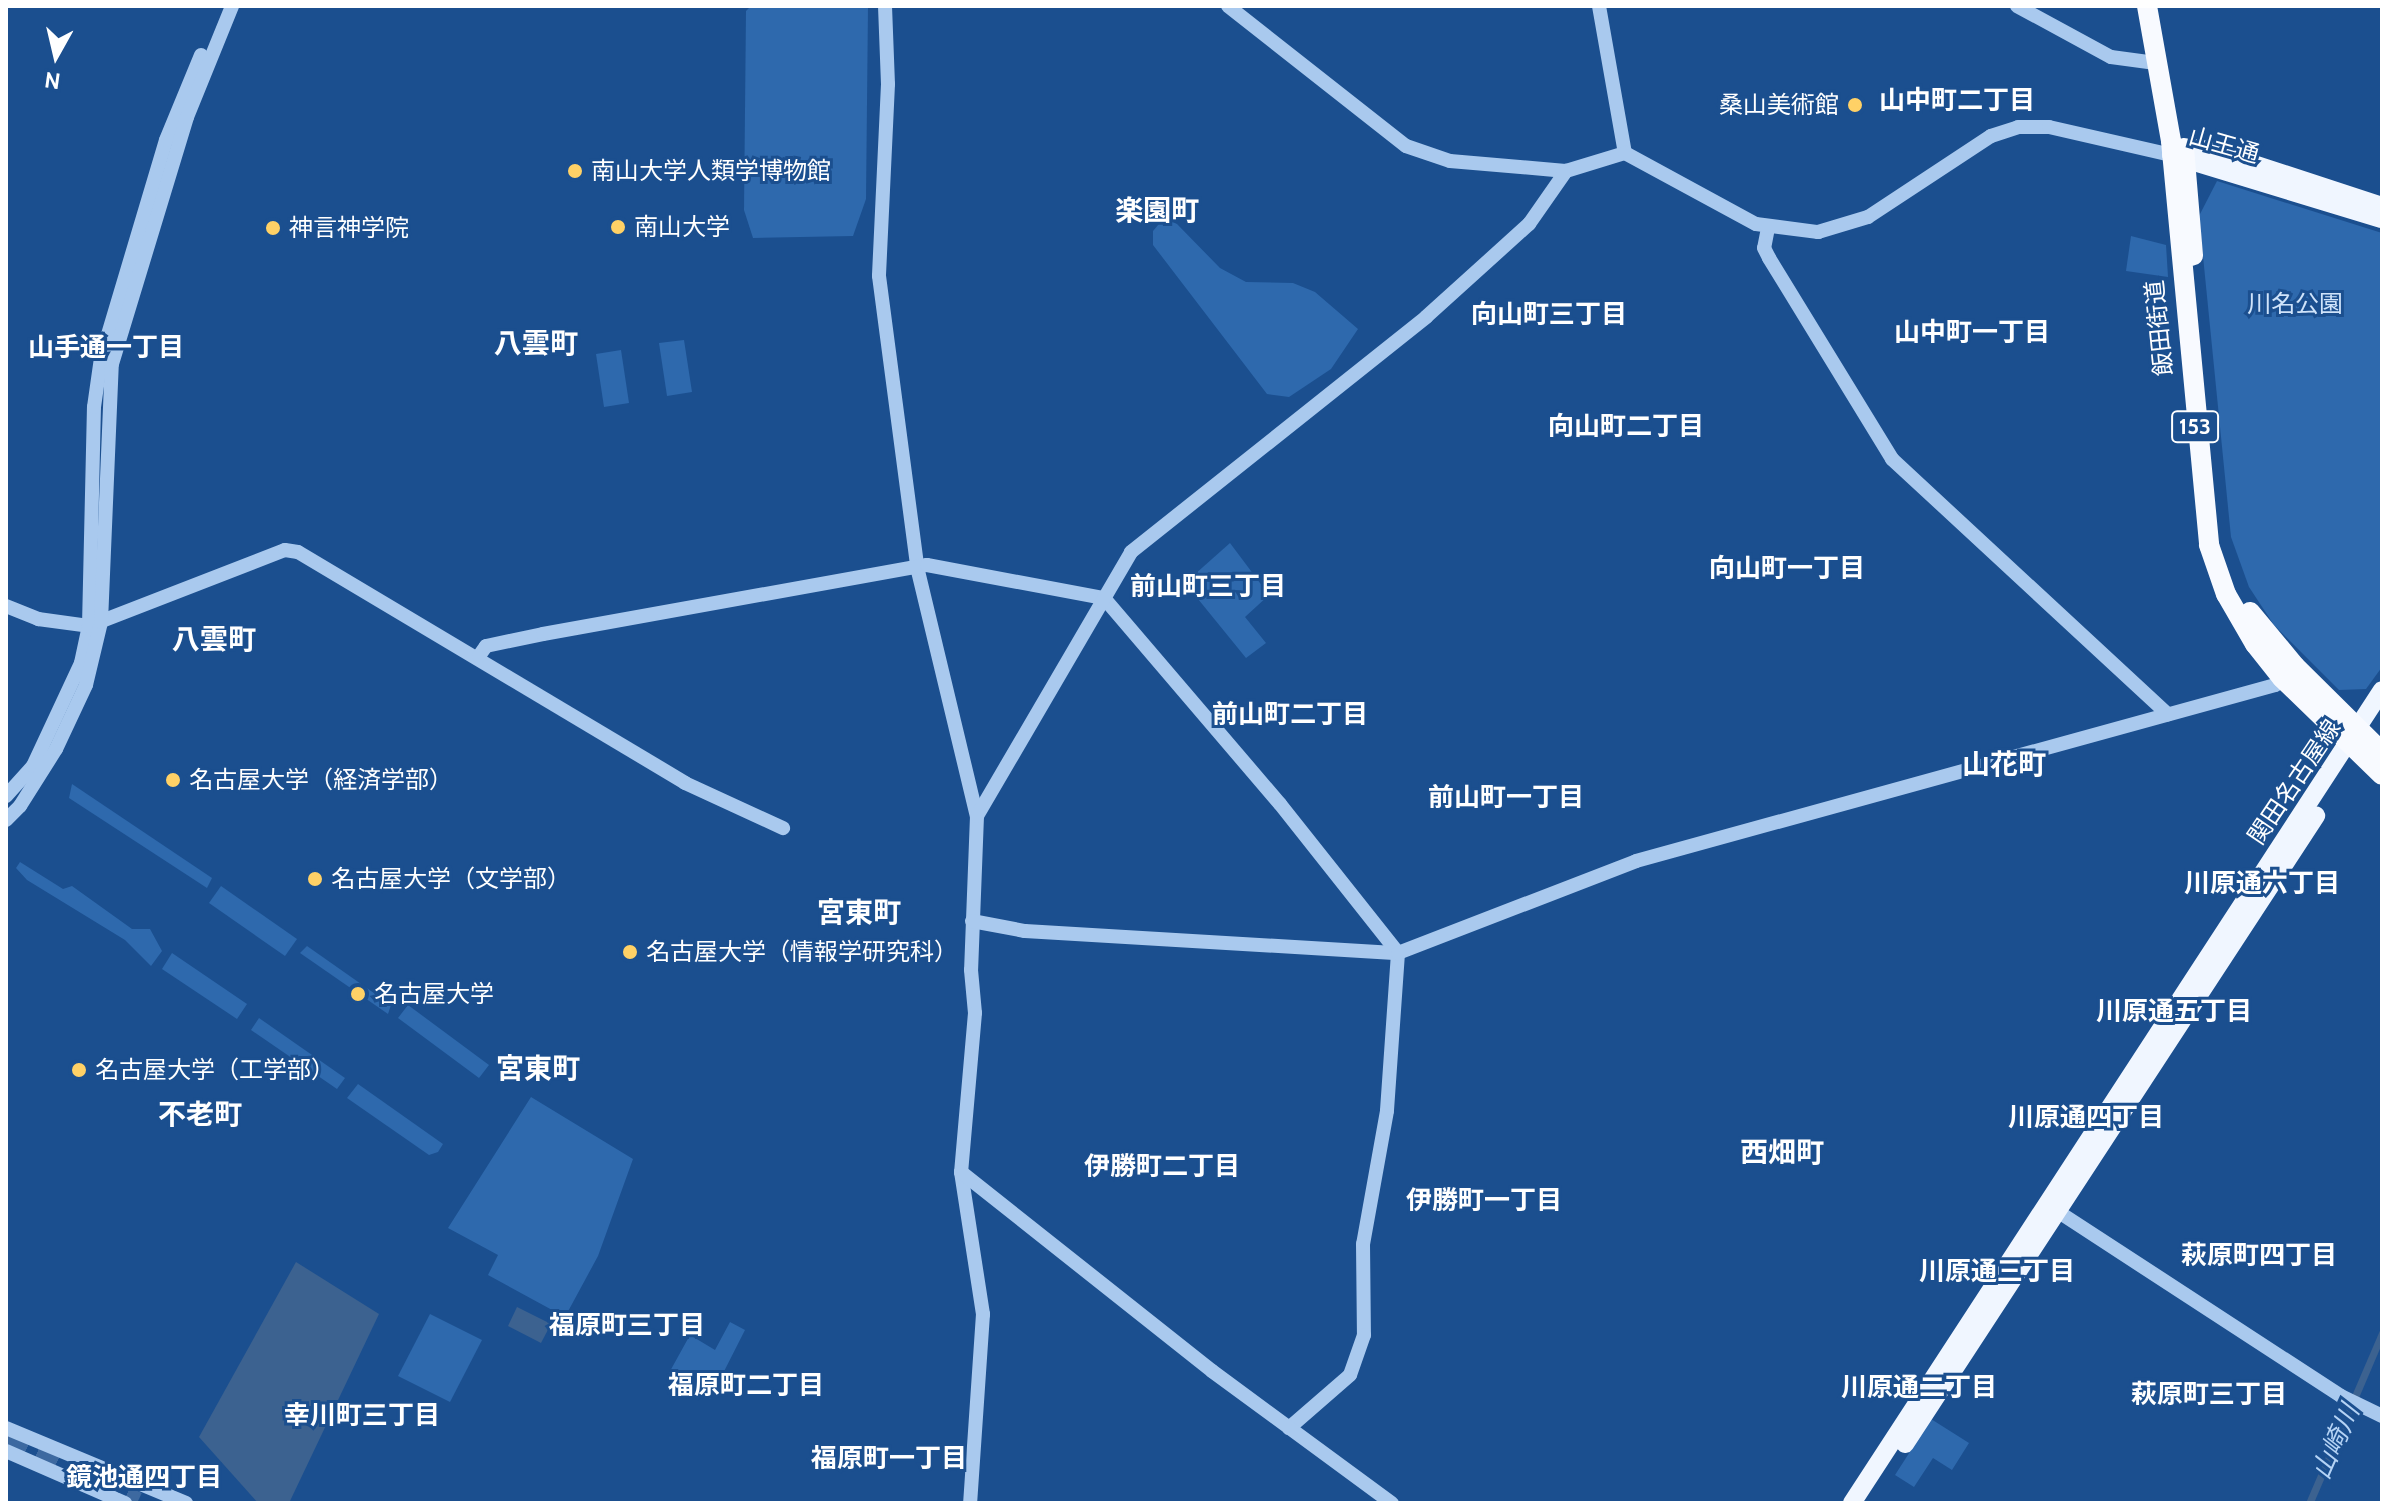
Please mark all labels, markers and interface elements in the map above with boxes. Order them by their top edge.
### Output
north arrow [16,16,96,96]
text: N [43,66,62,95]
district label: 山中町二丁目 [1879,85,2035,117]
place label: 桑山美術館 [1719,91,1839,119]
marker: 桑山美術館 [1846,96,1864,114]
street label: 山王通 [2185,121,2263,169]
place label: 南山大学人類学博物館 [591,157,831,185]
marker: 南山大学人類学博物館 [566,162,584,180]
district label: 楽園町 [1115,193,1199,227]
place label: 南山大学 [634,213,730,241]
place label: 神言神学院 [289,214,409,242]
marker: 南山大学 [609,218,627,236]
marker: 神言神学院 [264,219,282,237]
street label: 飯田街道 [2140,279,2178,377]
park label: 川名公園 [2247,290,2343,318]
district label: 向山町三丁目 [1471,299,1627,331]
district label: 山中町一丁目 [1894,317,2050,349]
district label: 八雲町 [494,326,578,360]
district label: 山手通一丁目 [28,332,184,364]
road number: 153 [2171,409,2219,445]
district label: 向山町二丁目 [1548,411,1704,443]
district label: 向山町一丁目 [1709,553,1865,585]
district label: 前山町三丁目 [1130,571,1286,603]
district label: 八雲町 [172,622,256,656]
district label: 前山町二丁目 [1212,699,1368,731]
street label: 関田名古屋線 [2242,714,2346,850]
district label: 山花町 [1962,747,2046,781]
place label: 名古屋大学（経済学部） [189,766,453,794]
marker: 名古屋大学（経済学部） [164,771,182,789]
district label: 前山町一丁目 [1428,782,1584,814]
place label: 名古屋大学（文学部） [331,865,571,893]
district label: 川原通六丁目 [2184,868,2340,900]
marker: 名古屋大学（文学部） [306,870,324,888]
district label: 宮東町 [817,895,901,929]
place label: 名古屋大学（情報学研究科） [646,938,958,966]
marker: 名古屋大学（情報学研究科） [621,943,639,961]
place label: 名古屋大学 [374,980,494,1008]
marker: 名古屋大学 [349,985,367,1003]
district label: 川原通五丁目 [2096,996,2252,1028]
district label: 宮東町 [496,1051,580,1085]
place label: 名古屋大学（工学部） [95,1056,335,1084]
marker: 名古屋大学（工学部） [70,1061,88,1079]
district label: 不老町 [158,1097,242,1131]
district label: 川原通四丁目 [2008,1102,2164,1134]
district label: 西畑町 [1740,1135,1824,1169]
district label: 伊勝町二丁目 [1084,1151,1240,1183]
district label: 伊勝町一丁目 [1406,1185,1562,1217]
district label: 萩原町四丁目 [2181,1240,2337,1272]
district label: 川原通三丁目 [1919,1256,2075,1288]
district label: 福原町三丁目 [549,1310,705,1342]
district label: 福原町二丁目 [668,1370,824,1402]
district label: 川原通二丁目 [1841,1372,1997,1404]
district label: 萩原町三丁目 [2131,1379,2287,1411]
district label: 幸川町三丁目 [284,1400,440,1432]
water label: 山崎川 [2306,1400,2366,1484]
district label: 福原町一丁目 [811,1443,967,1475]
district label: 鏡池通四丁目 [66,1462,222,1494]

